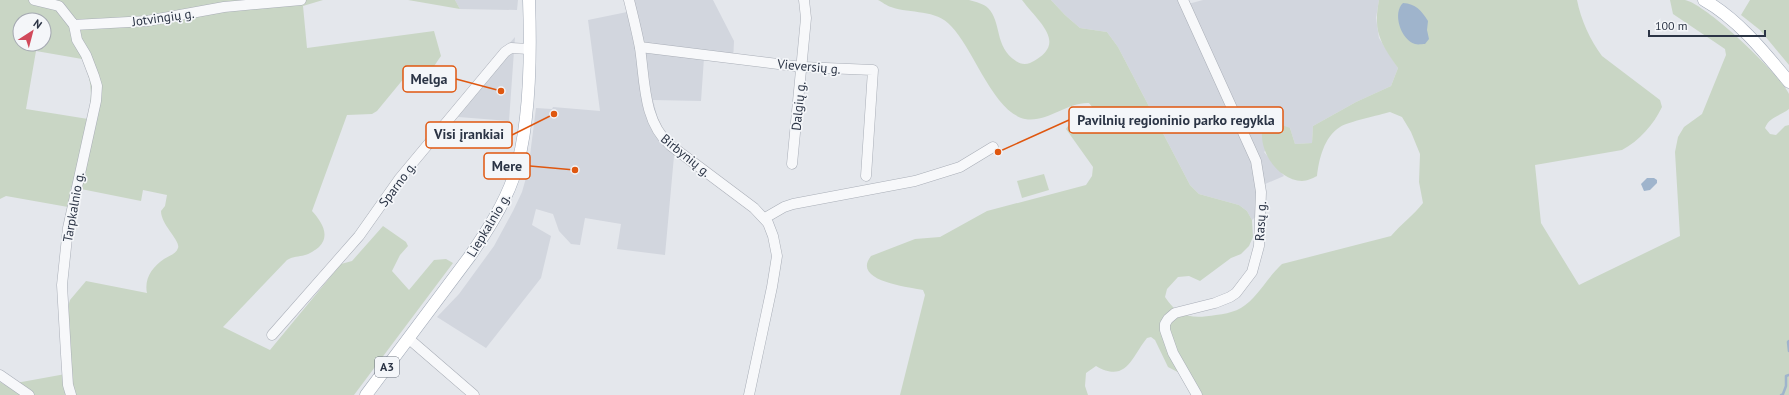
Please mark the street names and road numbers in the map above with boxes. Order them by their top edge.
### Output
street label: Jotvingių g. [130,5,196,30]
street label: Vieversių g. [776,55,842,78]
street label: Dalgių g. [787,80,810,132]
street label: Birbynių g. [657,130,714,181]
street label: Sparno g. [375,158,420,210]
street label: Tarpkalnio g. [59,170,88,244]
street label: Liepkalnio g. [463,190,514,260]
street label: Rasų g. [1251,201,1270,241]
road number: A3 [375,357,399,377]

